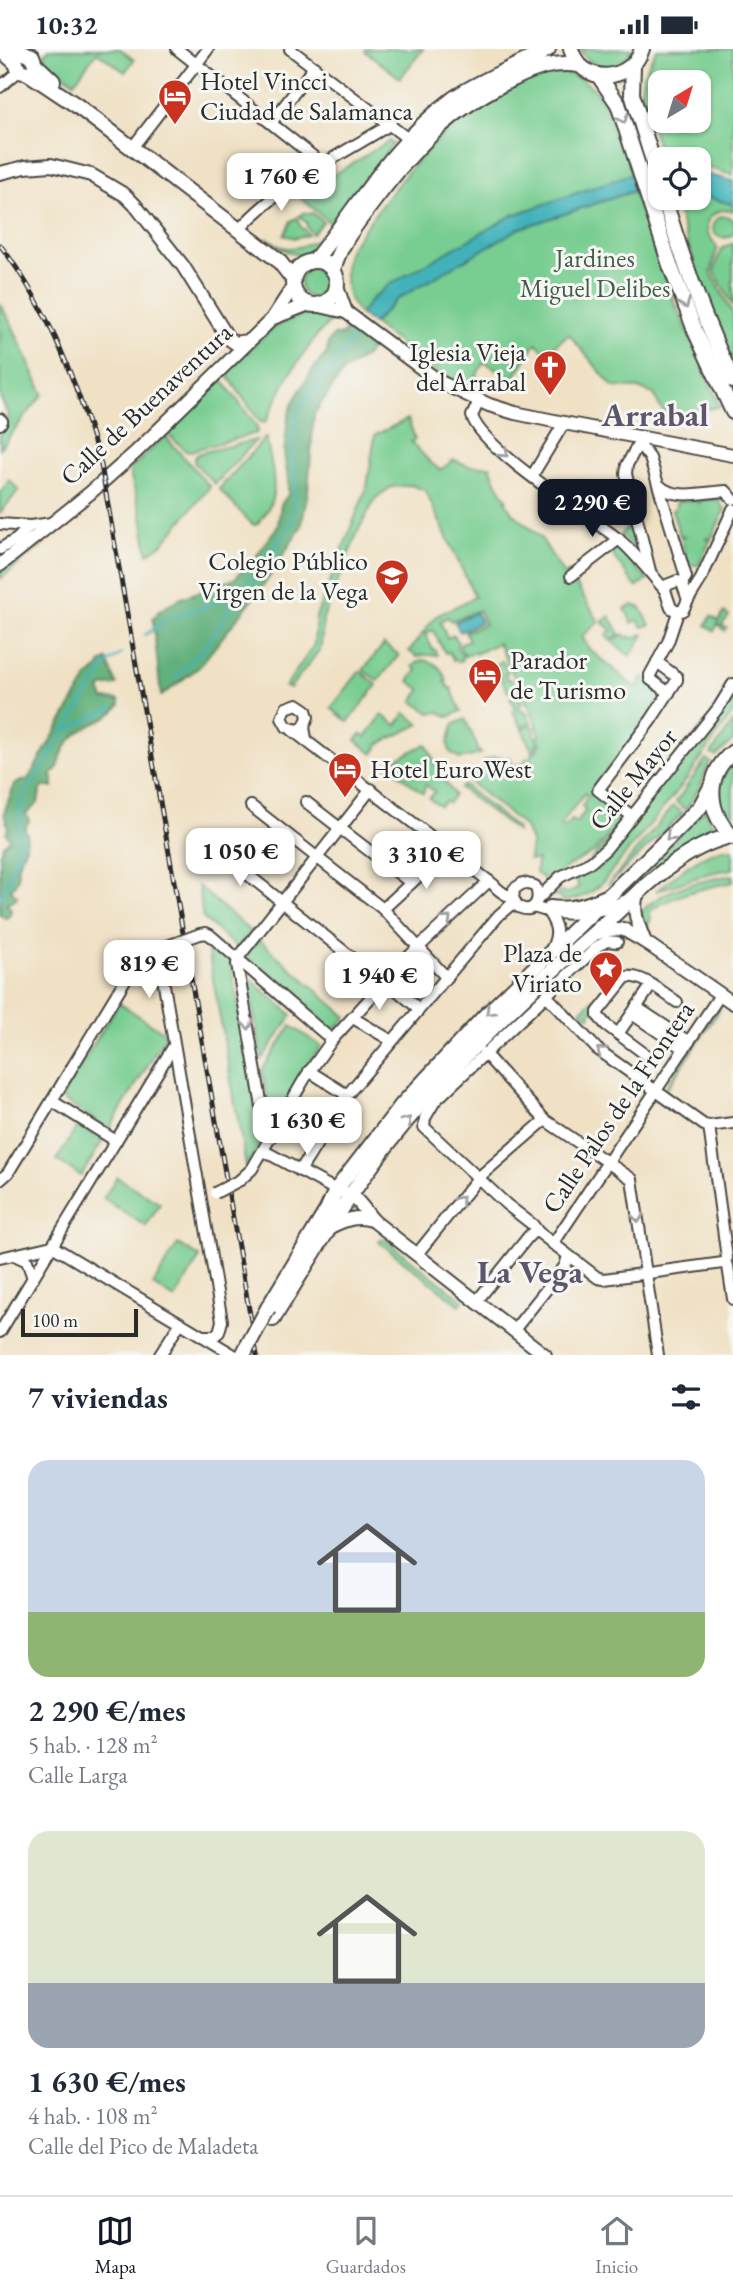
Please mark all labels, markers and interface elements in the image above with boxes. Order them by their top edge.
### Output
text: 10:32 [35,8,97,42]
place label: Hotel Vincci Ciudad de Salamanca [200,64,414,128]
north arrow [648,70,710,133]
map controls [648,70,711,210]
hotel icon: Hotel Vincci Ciudad de Salamanca [156,77,194,126]
one-way arrow [615,112,629,124]
button: locate [648,147,711,210]
pin: 1 760 € [216,153,346,213]
text: 1 760 € [243,161,319,191]
park label: Jardines Miguel Delibes [520,241,670,305]
one-way arrow [676,297,690,309]
street label: Calle de Buenaventura [53,315,240,493]
place label: Iglesia Vieja del Arrabal [409,335,527,399]
church icon: Iglesia Vieja del Arrabal [531,348,569,397]
district label: Arrabal [600,393,709,436]
one-way arrow [496,445,509,457]
pin: 2 290 € [527,479,657,539]
text: 2 290 € [554,487,630,517]
place label: Colegio Público Virgen de la Vega [199,544,369,608]
school or university icon: Colegio Público Virgen de la Vega [373,557,411,606]
place label: Parador de Turismo [510,643,626,707]
hotel icon: Parador de Turismo [466,656,504,705]
street label: Calle Mayor [581,721,685,837]
hotel icon: Hotel EuroWest [326,750,364,799]
place label: Hotel EuroWest [370,752,532,786]
pin: 1 050 € [175,829,305,888]
one-way arrow [665,829,678,842]
pin: 3 310 € [361,831,491,891]
text: 1 050 € [202,836,278,866]
text: 3 310 € [388,839,464,869]
one-way arrow [439,915,452,928]
place label: Plaza de Viriato [503,936,582,1000]
pin: 819 € [100,941,198,1000]
text: 819 € [120,948,178,978]
place icon: Plaza de Viriato [587,949,625,998]
pin: 1 940 € [314,953,444,1012]
text: 1 940 € [341,960,417,990]
street label: Calle Palos de la Frontera [534,994,702,1220]
one-way arrow [485,1003,498,1016]
one-way arrow [240,1019,255,1031]
one-way arrow [596,1047,609,1060]
pin: 1 630 € [242,1097,372,1157]
text: 1 630 € [269,1105,345,1135]
one-way arrow [399,1116,411,1129]
one-way arrow [451,1196,464,1208]
one-way arrow [630,1212,645,1224]
district label: La Vega [477,1250,583,1293]
scale bar [21,1306,138,1338]
text: 100 m [32,1308,78,1333]
text: 7 viviendas [28,1378,168,1417]
icon: filters [667,1378,705,1416]
icon: home [304,1505,430,1631]
text: 2 290 €/mes [28,1691,186,1730]
text: 5 hab. · 128 m² [28,1730,158,1760]
text: Calle Larga [28,1760,128,1790]
icon: home [304,1876,430,2002]
text: 1 630 €/mes [28,2062,186,2101]
text: 4 hab. · 108 m² [28,2101,158,2131]
text: Calle del Pico de Maladeta [28,2131,258,2161]
tab: Mapa [95,2212,136,2279]
tab: Guardados [326,2212,406,2279]
tab: Inicio [595,2212,638,2279]

